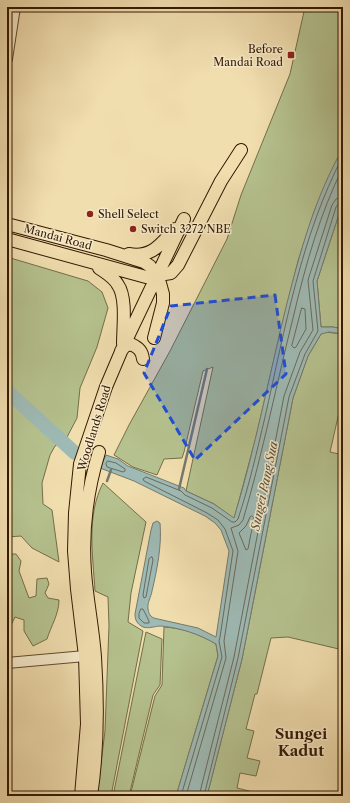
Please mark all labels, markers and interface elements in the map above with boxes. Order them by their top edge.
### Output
place label: Before Mandai Road [213,42,283,69]
marker: Before Mandai Road [286,50,296,60]
place label: Shell Select [98,207,159,221]
marker: Shell Select [85,209,95,219]
street label: Mandai Road [23,221,94,253]
place label: Switch 3272 NBE [141,222,231,236]
marker: Switch 3272 NBE [128,224,138,234]
street label: Woodlands Road [74,383,114,474]
water label: Sungei Pang Sua [247,440,281,533]
district label: Sungei Kadut [275,724,328,760]

